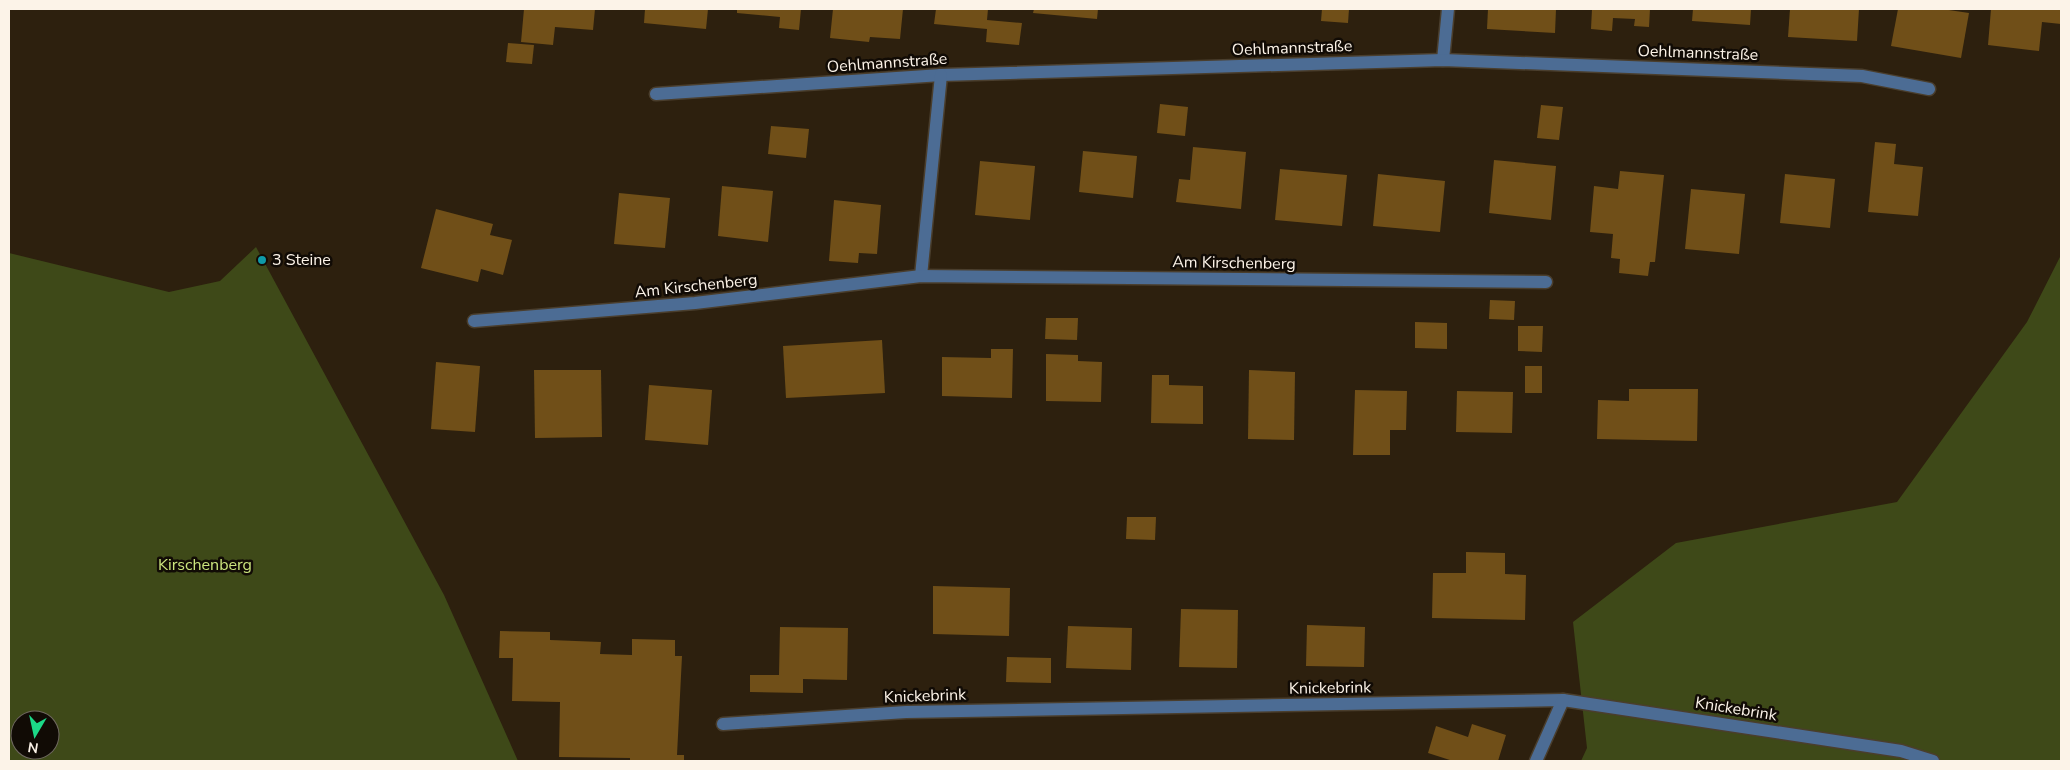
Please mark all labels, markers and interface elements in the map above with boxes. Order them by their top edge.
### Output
street label: Oehlmannstraße [1231,35,1353,61]
street label: Oehlmannstraße [1637,40,1759,66]
street label: Oehlmannstraße [826,48,948,78]
place label: 3 Steine [272,249,331,271]
street label: Am Kirschenberg [1172,251,1296,275]
marker: 3 Steine [256,254,268,266]
street label: Am Kirschenberg [633,269,759,303]
park label: Kirschenberg [158,554,252,576]
street label: Knickebrink [1289,676,1372,700]
street label: Knickebrink [883,684,968,708]
street label: Knickebrink [1694,692,1779,726]
north arrow [10,710,60,760]
text: N [26,737,40,758]

